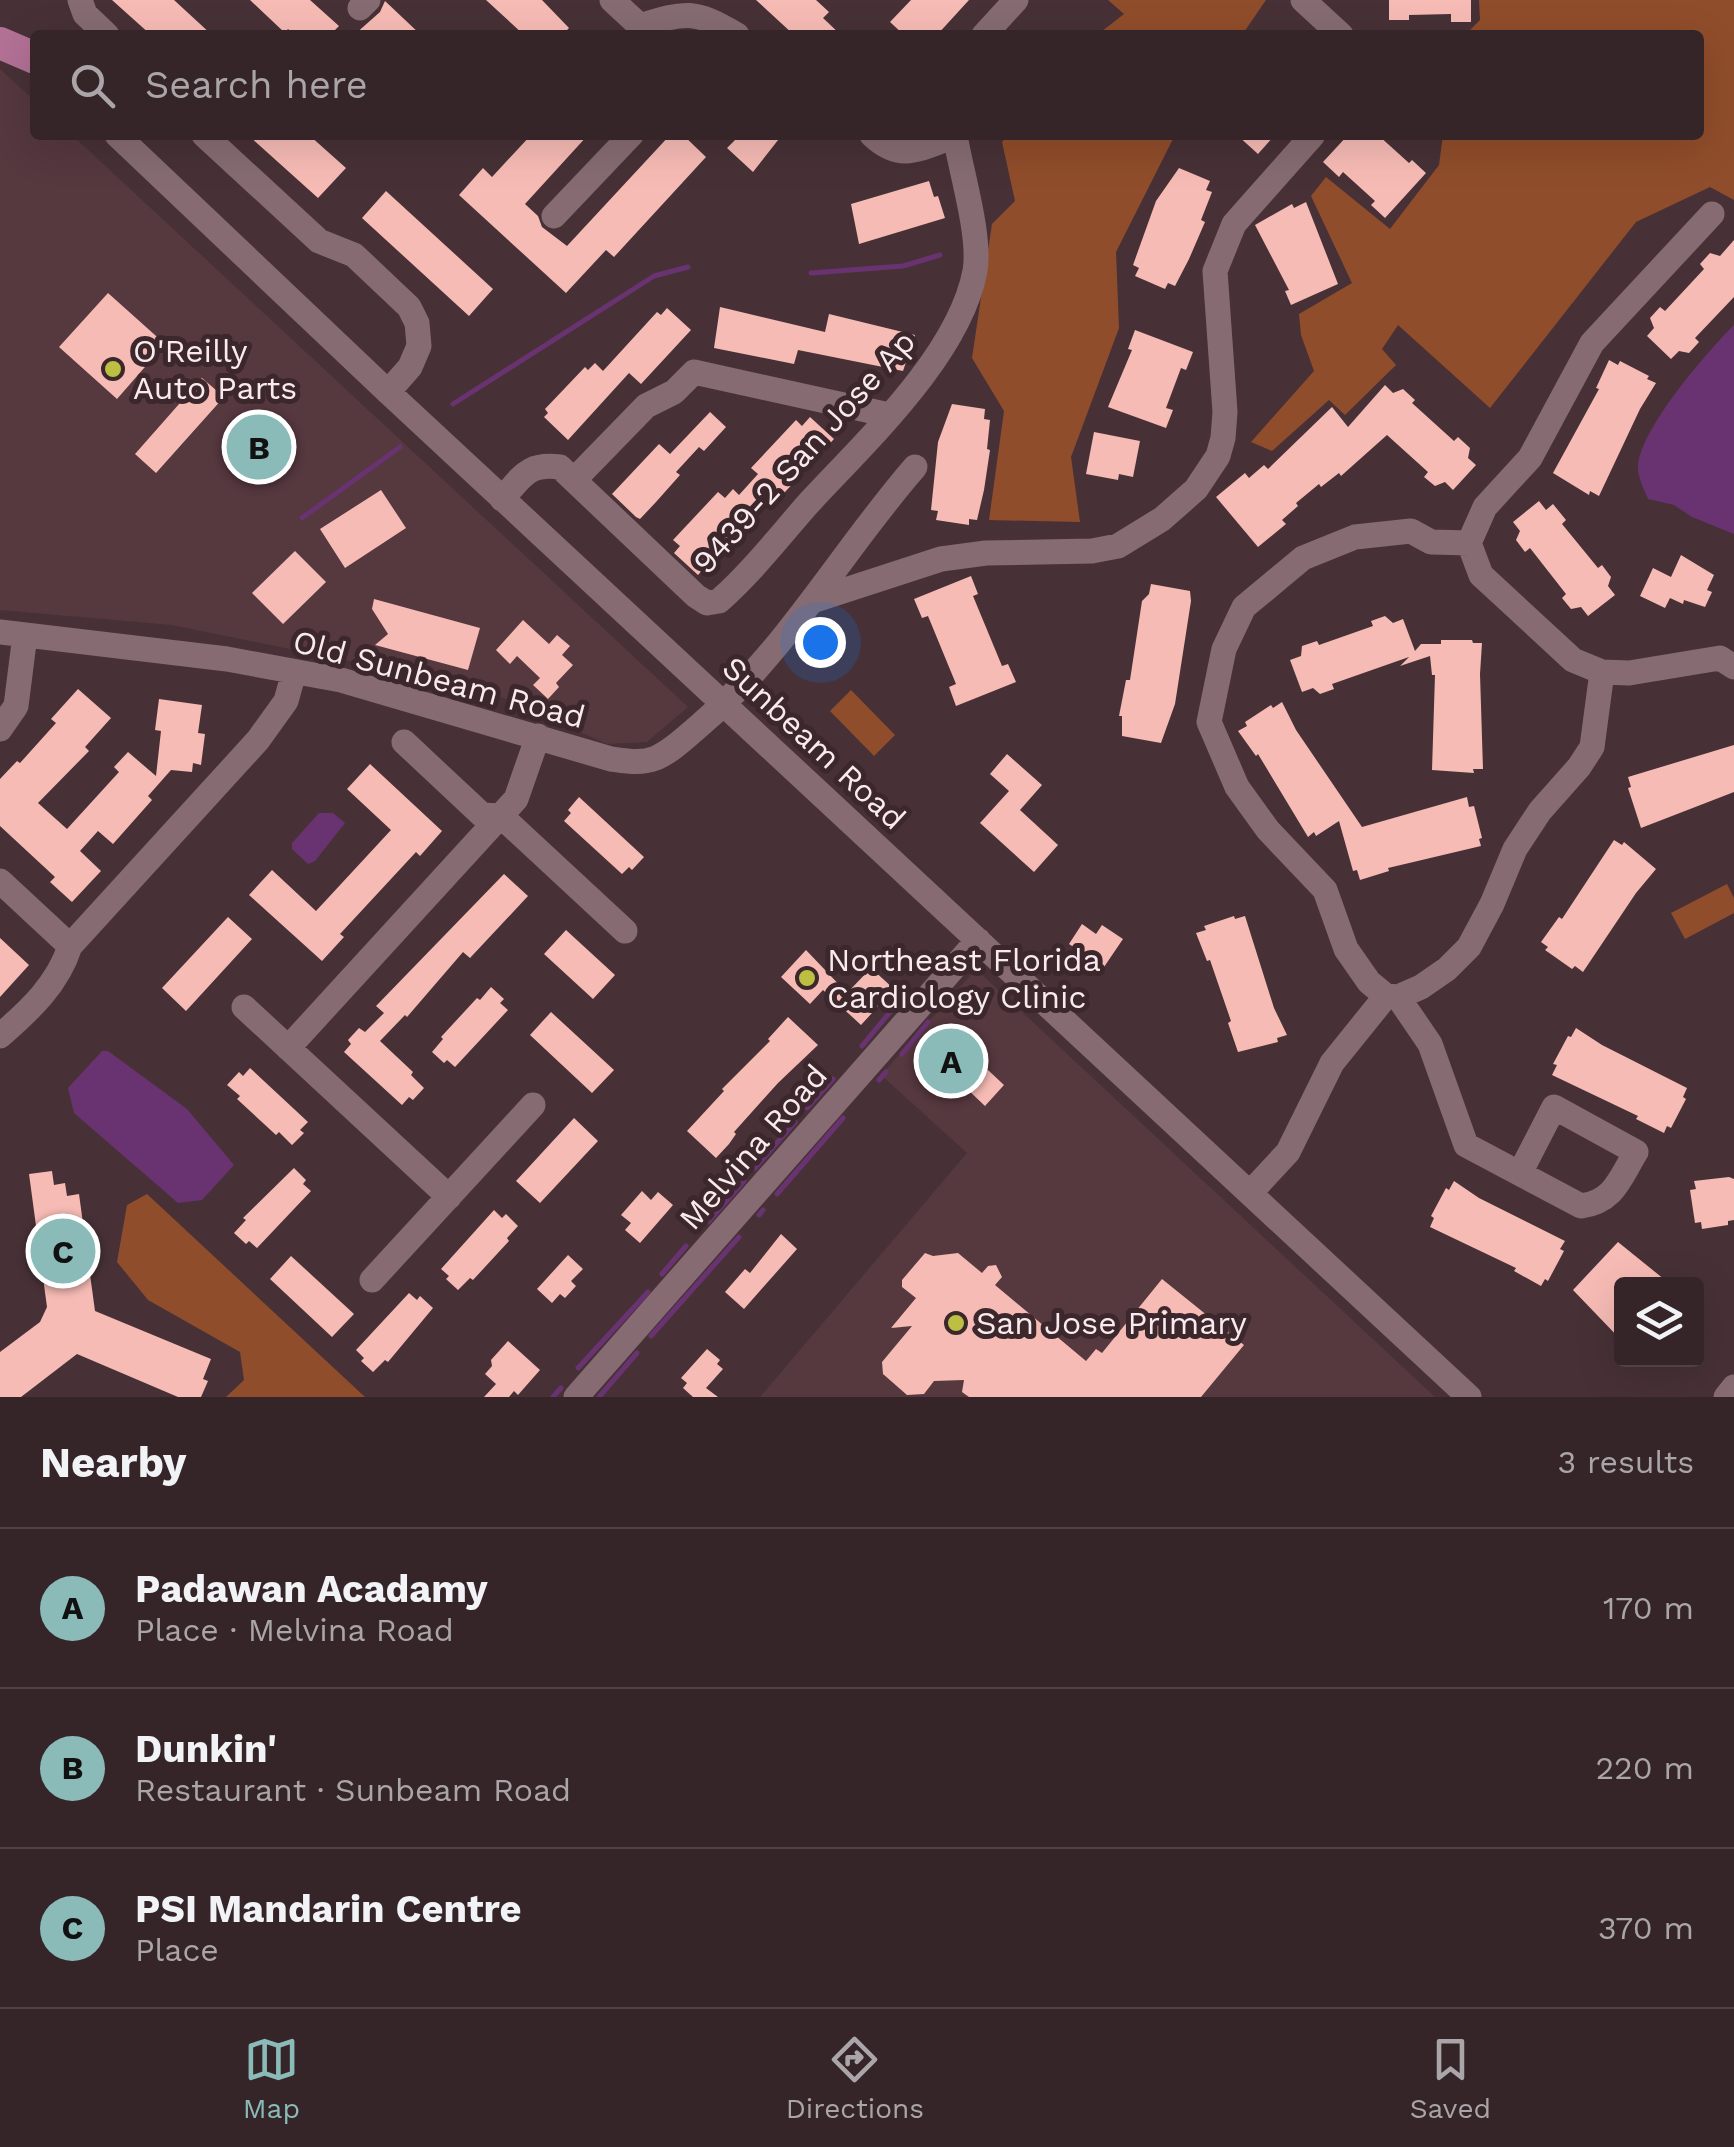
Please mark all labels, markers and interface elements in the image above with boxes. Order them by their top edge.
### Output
search box [30,30,1704,140]
icon: search [65,58,120,113]
text: Search here [145,63,368,107]
street label: 9439-2 San Jose Ap [685,323,923,581]
place label: O'Reilly Auto Parts [133,332,297,407]
marker: O'Reilly Auto Parts [102,358,124,380]
pin: B [226,410,292,484]
your location [795,617,846,668]
street label: Old Sunbeam Road [289,622,589,736]
street label: Sunbeam Road [715,649,913,837]
place label: Northeast Florida Cardiology Clinic [827,941,1101,1016]
marker: Northeast Florida Cardiology Clinic [796,967,818,989]
pin: A [918,1024,984,1098]
street label: Melvina Road [671,1057,835,1237]
pin: C [30,1214,96,1288]
map controls [1614,1277,1704,1367]
button: layers [1614,1277,1704,1367]
place label: San Jose Primary [976,1304,1247,1342]
marker: San Jose Primary [945,1312,967,1334]
text: Nearby [40,1438,187,1487]
text: 3 results [1557,1443,1694,1481]
text: Padawan Acadamy [135,1567,488,1611]
text: A [62,1589,83,1627]
text: 170 m [1603,1589,1694,1627]
text: Place · Melvina Road [135,1611,454,1649]
text: Dunkin' [135,1727,277,1771]
text: B [62,1749,83,1787]
text: 220 m [1595,1749,1694,1787]
text: Restaurant · Sunbeam Road [135,1771,571,1809]
text: PSI Mandarin Centre [135,1887,522,1931]
text: C [62,1909,83,1947]
text: 370 m [1598,1909,1694,1947]
text: Place [135,1931,219,1969]
tab: Map [243,2032,300,2125]
tab: Directions [786,2032,924,2125]
tab: Saved [1410,2032,1491,2125]

